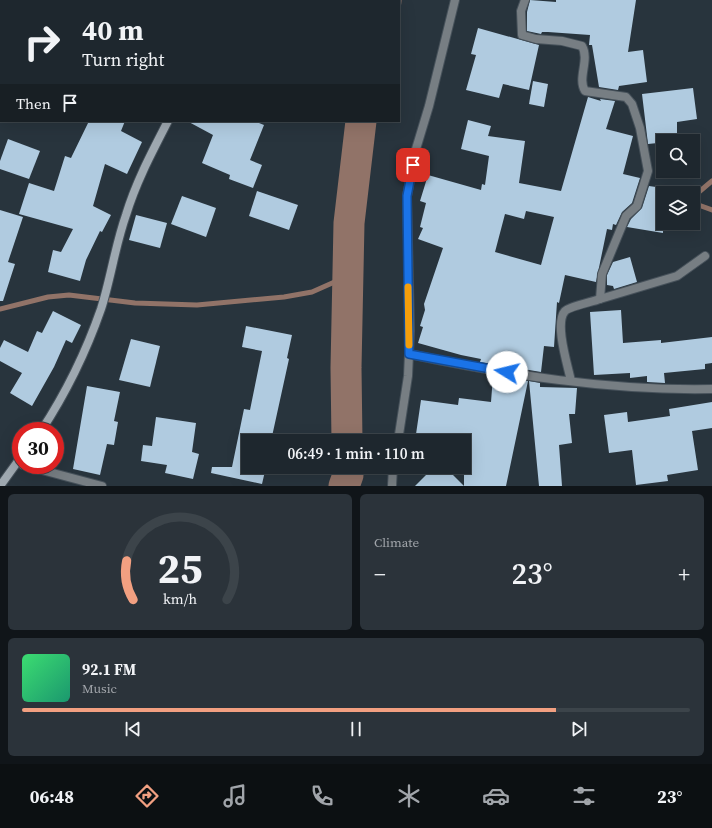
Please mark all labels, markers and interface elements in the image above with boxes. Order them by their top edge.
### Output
text: 40 m [82,11,144,49]
icon: right [16,16,68,68]
text: Turn right [82,47,164,72]
icon: arrive [59,92,81,114]
text: Then [16,93,51,114]
map controls [656,134,700,230]
button: search [656,134,700,178]
pin [396,148,430,182]
icon: arrive [402,154,424,176]
button: layers [656,186,700,230]
position arrow [486,351,528,393]
speed limit sign: 30 [12,422,64,474]
text: 06:49 · 1 min · 110 m [288,443,424,464]
text: Climate [374,534,419,551]
text: 25 [157,540,203,597]
text: 23° [511,553,553,594]
text: − [374,559,386,589]
text: + [678,559,690,589]
text: km/h [163,589,197,609]
text: 92.1 FM [82,659,136,680]
text: Music [82,680,117,697]
icon: previous [122,718,144,740]
icon: pause [345,718,367,740]
icon: next [568,718,590,740]
icon: directions [133,782,161,810]
icon: music [221,782,249,810]
icon: phone [308,782,336,810]
icon: climate [395,782,423,810]
icon: car [482,782,510,810]
icon: filters [570,782,598,810]
text: 06:48 [30,784,74,809]
text: 23° [657,784,682,809]

